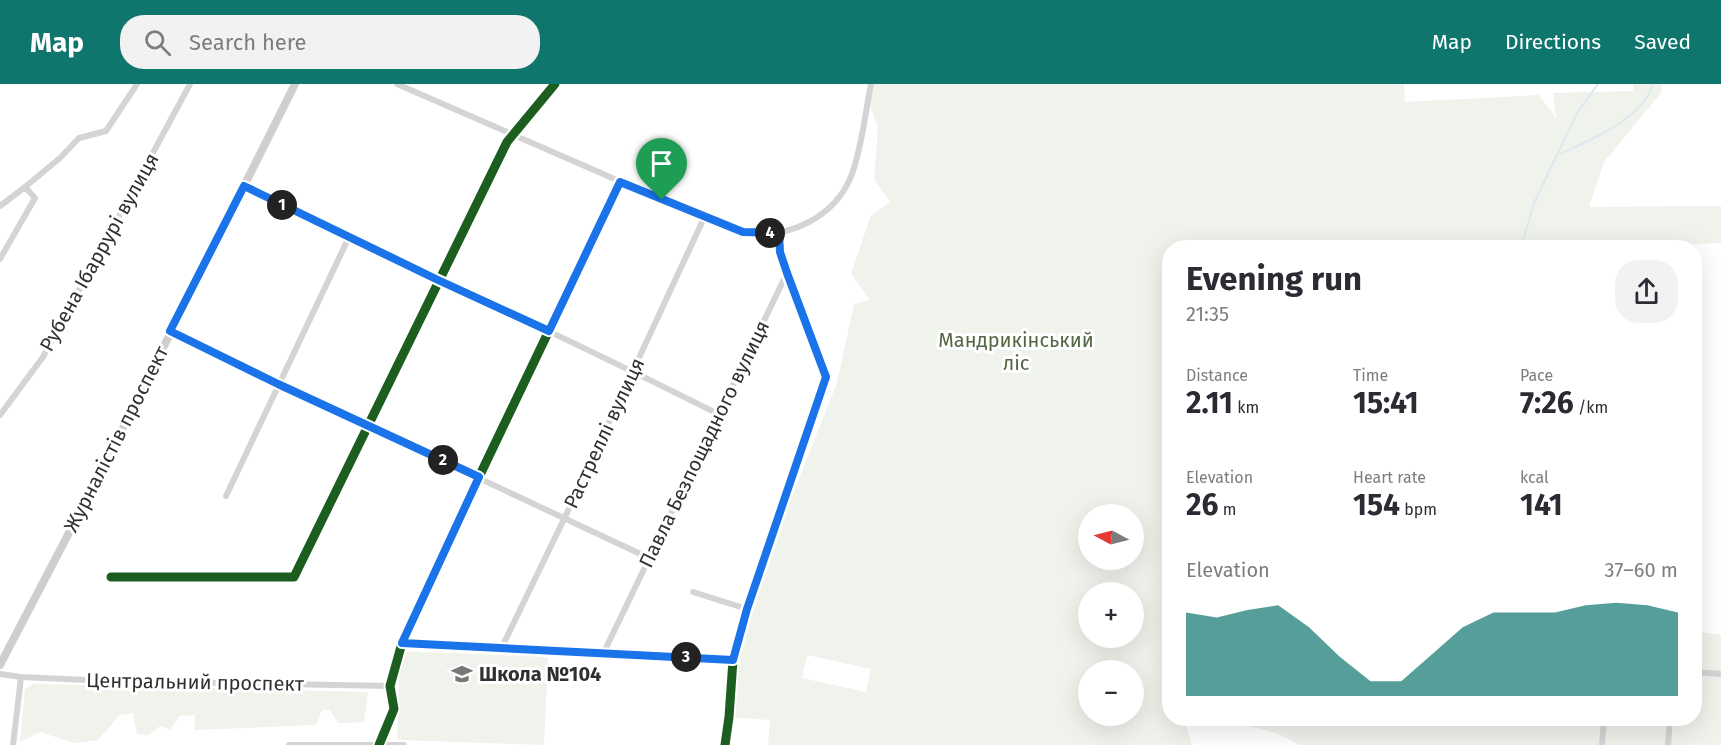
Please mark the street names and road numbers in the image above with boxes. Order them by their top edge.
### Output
street label: Рубена Ібаррурі вулиця [34,149,164,355]
street label: Павла Безпощадного вулиця [634,316,774,572]
street label: Журналістів проспект [59,341,174,536]
street label: Растреллі вулиця [559,354,649,512]
street label: Центральний проспект [86,668,305,696]

